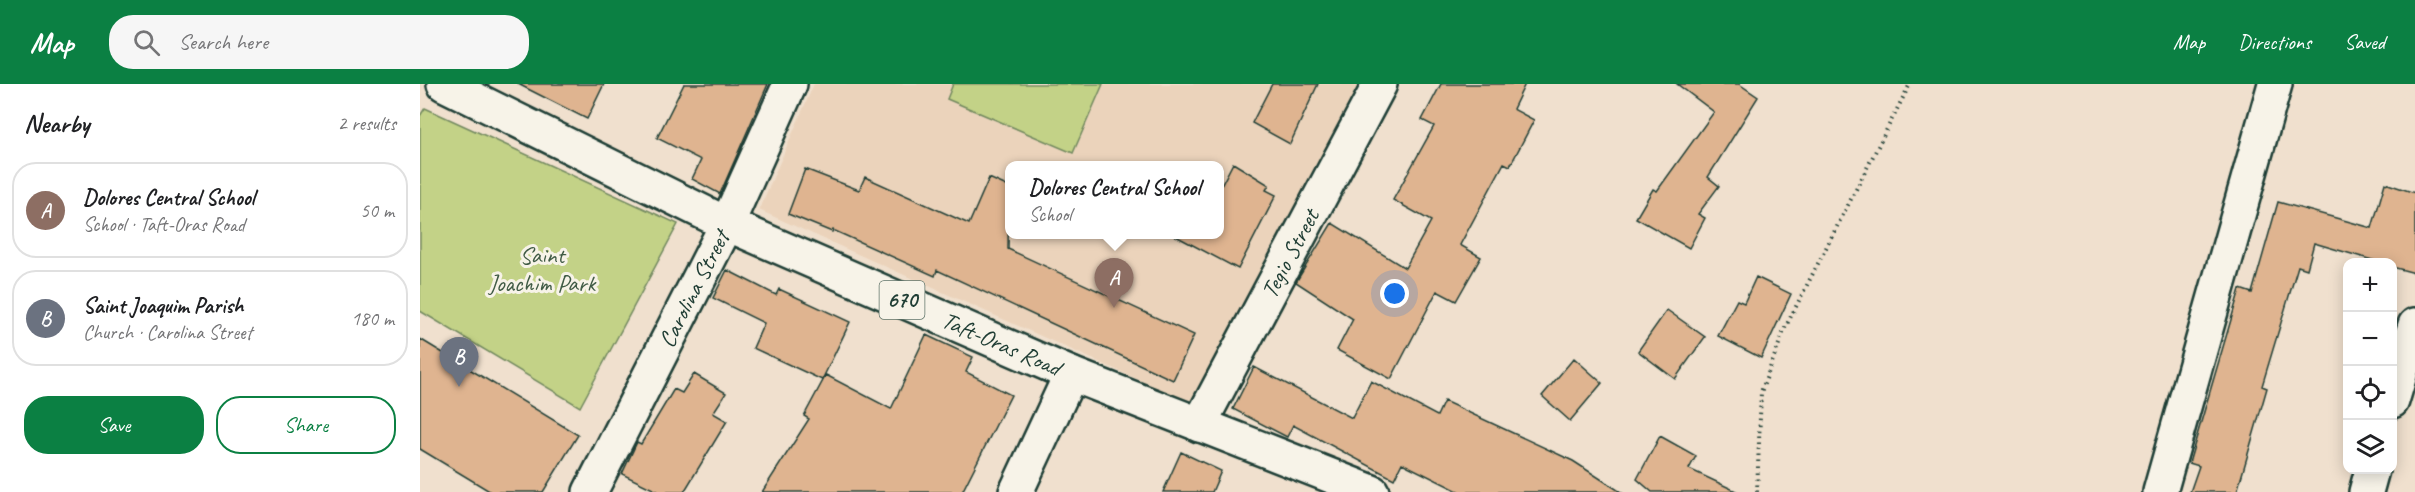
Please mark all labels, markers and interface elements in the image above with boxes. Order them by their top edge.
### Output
search box [109,15,529,69]
text: Map [30,25,73,60]
icon: search [130,26,163,59]
text: Search here [178,28,268,56]
text: Map [2173,29,2205,55]
text: Directions [2238,29,2311,55]
text: Saved [2344,29,2385,55]
text: Nearby [24,107,89,140]
text: 2 results [337,111,396,136]
popup [1005,161,1224,239]
text: Dolores Central School [1029,174,1200,202]
text: Dolores Central School [83,184,255,212]
text: A [40,198,51,223]
text: 50 m [360,198,394,223]
text: School [1029,202,1072,227]
street label: Tegio Street [1254,202,1327,303]
text: School · Taft-Oras Road [83,212,245,237]
street label: Carolina Street [652,223,737,352]
park label: Saint Joachim Park [488,240,597,298]
pin: A [1094,258,1134,308]
map controls [2343,258,2397,474]
button: + [2343,258,2397,312]
your location [1380,279,1409,308]
road number: 670 [880,281,924,319]
text: Saint Joaquim Parish [83,292,243,320]
street label: Taft-Oras Road [937,305,1069,384]
text: B [40,306,51,331]
text: 180 m [351,306,394,331]
button: − [2343,312,2397,366]
text: Church · Carolina Street [83,320,252,345]
pin: B [440,338,478,387]
button: locate [2343,366,2397,420]
button: Save [24,396,204,454]
button: Share [216,396,396,454]
button: layers [2343,420,2397,474]

